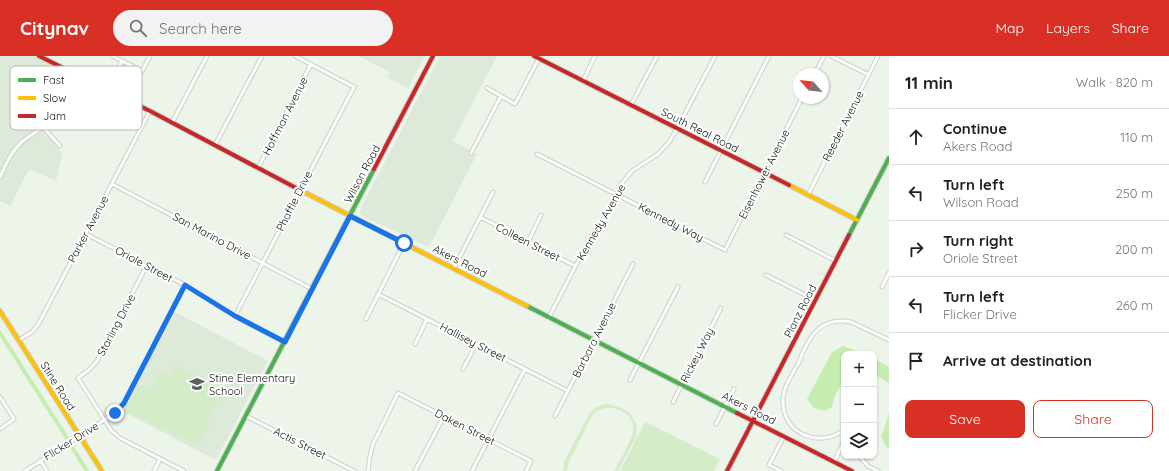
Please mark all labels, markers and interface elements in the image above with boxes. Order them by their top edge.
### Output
search box [113,10,393,46]
text: Citynav [20,16,89,40]
icon: search [127,17,149,39]
text: Search here [159,19,242,38]
text: Map [995,19,1024,37]
text: Layers [1046,19,1090,37]
text: Share [1112,19,1149,37]
legend [10,66,142,130]
north arrow [793,68,829,104]
text: 11 min [905,72,953,93]
text: Fast [43,73,65,87]
street label: Hoffman Avenue [259,74,311,158]
text: Walk · 820 m [1076,74,1153,90]
street label: Reeder Avenue [819,88,867,164]
text: Slow [43,91,67,105]
street label: South Real Road [659,104,741,156]
text: Jam [43,109,66,123]
text: Continue [943,119,1007,138]
icon: ahead [905,126,927,148]
street label: Eisenhower Avenue [735,127,793,221]
text: 110 m [1120,129,1153,145]
text: Akers Road [943,138,1012,154]
street label: Wilson Road [341,142,383,206]
street label: Phaffle Drive [273,169,315,233]
text: Turn left [943,175,1005,194]
street label: Kennedy Avenue [573,181,629,263]
icon: left [905,182,927,204]
text: 250 m [1116,185,1153,201]
street label: Parker Avenue [64,193,112,265]
text: Wilson Road [943,194,1019,210]
street label: Kennedy Way [636,199,706,245]
street label: San Marino Drive [170,209,254,263]
street label: Colleen Street [493,220,563,264]
text: Turn right [943,231,1014,250]
route start [395,234,413,252]
icon: right [905,238,927,260]
street label: Akers Road [431,241,489,281]
text: 200 m [1115,241,1153,257]
street label: Oriole Street [113,243,175,285]
text: Oriole Street [943,250,1018,266]
street label: Planz Road [781,282,819,340]
text: Turn left [943,287,1005,306]
street label: Starling Drive [94,292,138,358]
icon: left [905,294,927,316]
text: 260 m [1116,297,1153,313]
street label: Barbara Avenue [569,300,619,380]
text: Flicker Drive [943,306,1017,322]
street label: Hallisey Street [437,319,509,365]
street label: Rickey Way [677,325,717,385]
icon: arrive [905,350,927,372]
map controls [841,351,877,459]
button: + [841,351,877,387]
text: Arrive at destination [943,351,1092,370]
street label: Stine Road [37,359,79,413]
place label: Stine Elementary School [209,371,295,398]
school or university icon: Stine Elementary School [188,375,206,393]
button: − [841,387,877,423]
street label: Akers Road [720,388,778,428]
button: Save [905,400,1025,438]
button: Share [1033,400,1153,438]
route end [106,404,124,422]
street label: Daken Street [432,406,498,448]
street label: Flicker Drive [41,419,101,463]
button: layers [841,423,877,459]
street label: Actis Street [271,424,329,462]

